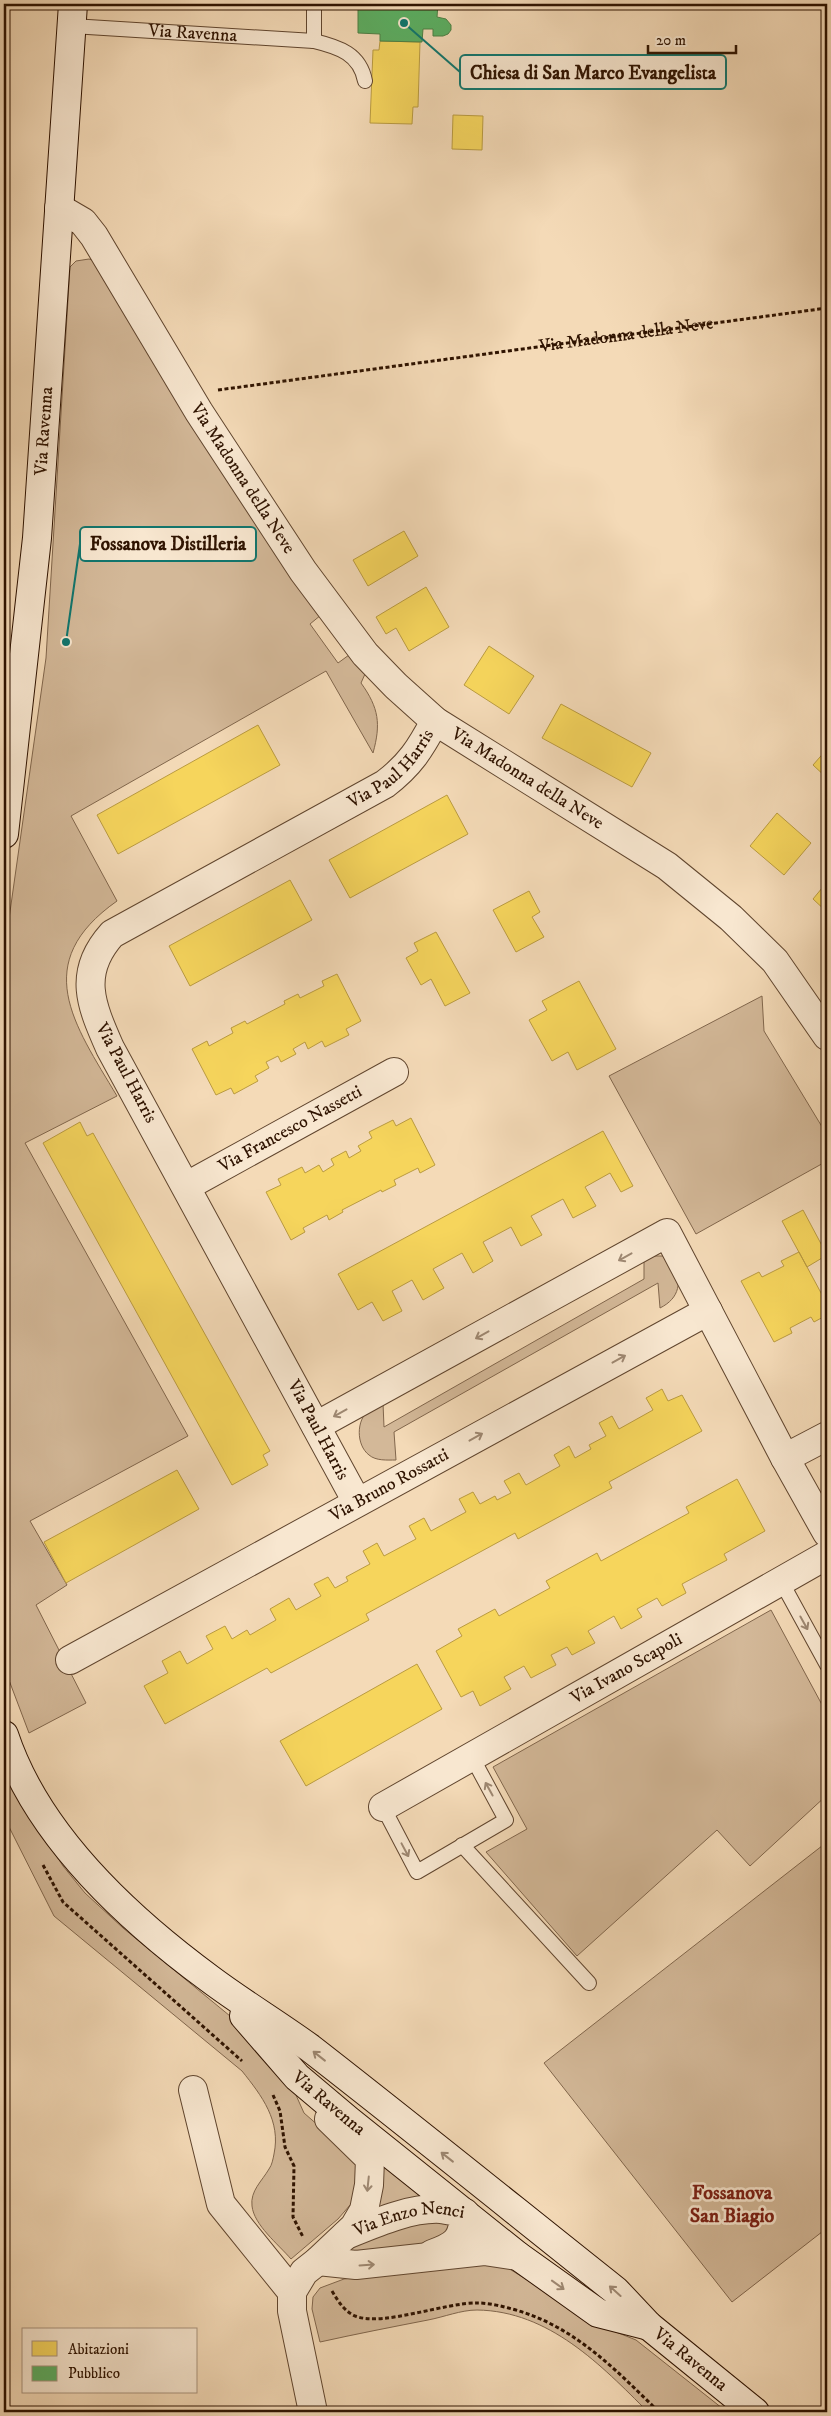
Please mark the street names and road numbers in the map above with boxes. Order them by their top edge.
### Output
street label: Via Ravenna [147,20,238,47]
street label: Via Madonna della Neve [537,312,715,358]
street label: Via Ravenna [30,386,58,477]
street label: Via Madonna della Neve [185,398,300,558]
street label: Via Madonna della Neve [446,722,608,835]
street label: Via Paul Harris [343,726,439,814]
street label: Via Paul Harris [90,1018,162,1127]
street label: Via Francesco Nassetti [214,1081,366,1178]
street label: Via Paul Harris [282,1375,354,1484]
street label: Via Bruno Rossatti [325,1444,453,1527]
street label: Via Ivano Scapoli [566,1628,686,1710]
street label: Via Ravenna [287,2066,370,2141]
street label: Via Enzo Nenci [349,2198,466,2242]
street label: Via Ravenna [648,2322,732,2396]

